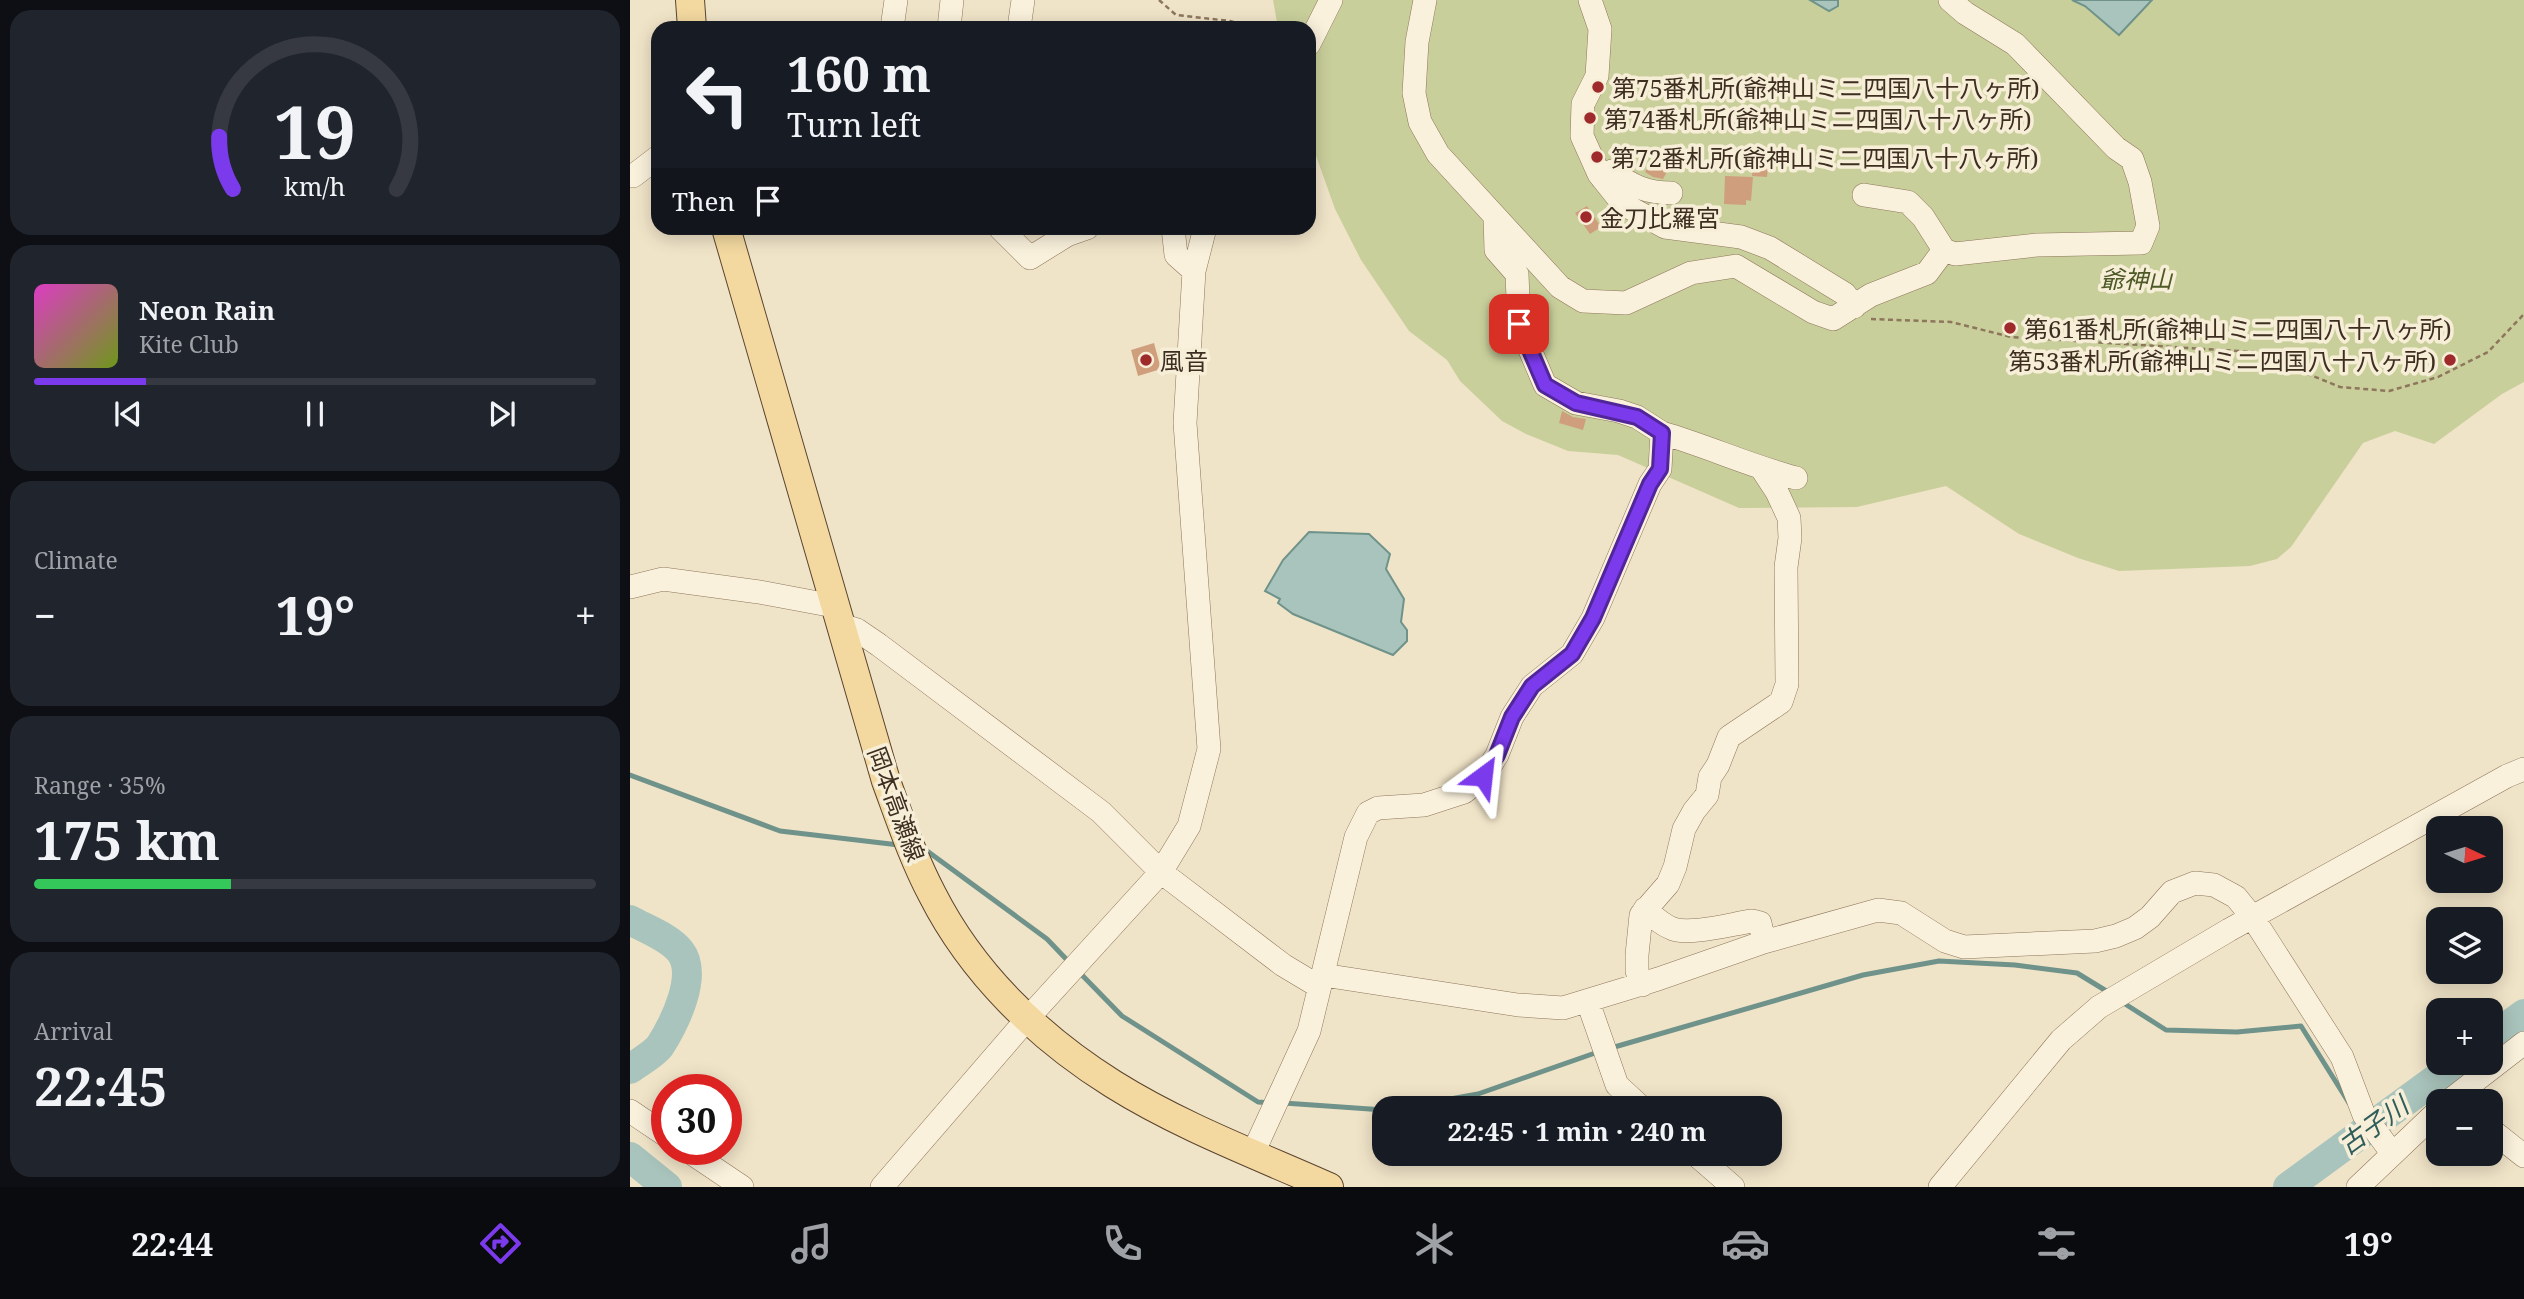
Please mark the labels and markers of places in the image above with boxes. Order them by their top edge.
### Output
place label: 第75番札所(爺神山ミニ四国八十八ヶ所) [1612,71,2039,104]
marker: 第75番札所(爺神山ミニ四国八十八ヶ所) [1590,79,1606,95]
place label: 第74番札所(爺神山ミニ四国八十八ヶ所) [1604,102,2031,135]
marker: 第74番札所(爺神山ミニ四国八十八ヶ所) [1582,110,1598,126]
place label: 第72番札所(爺神山ミニ四国八十八ヶ所) [1611,141,2038,174]
marker: 第72番札所(爺神山ミニ四国八十八ヶ所) [1589,149,1605,165]
place label: 金刀比羅宮 [1600,201,1720,234]
marker: 金刀比羅宮 [1578,209,1594,225]
pin [1489,294,1549,354]
place label: 第61番札所(爺神山ミニ四国八十八ヶ所) [2024,312,2451,345]
marker: 第61番札所(爺神山ミニ四国八十八ヶ所) [2002,320,2018,336]
place label: 風音 [1160,344,1208,377]
place label: 第53番札所(爺神山ミニ四国八十八ヶ所) [2009,344,2436,377]
marker: 風音 [1138,352,1154,368]
marker: 第53番札所(爺神山ミニ四国八十八ヶ所) [2442,352,2458,368]

